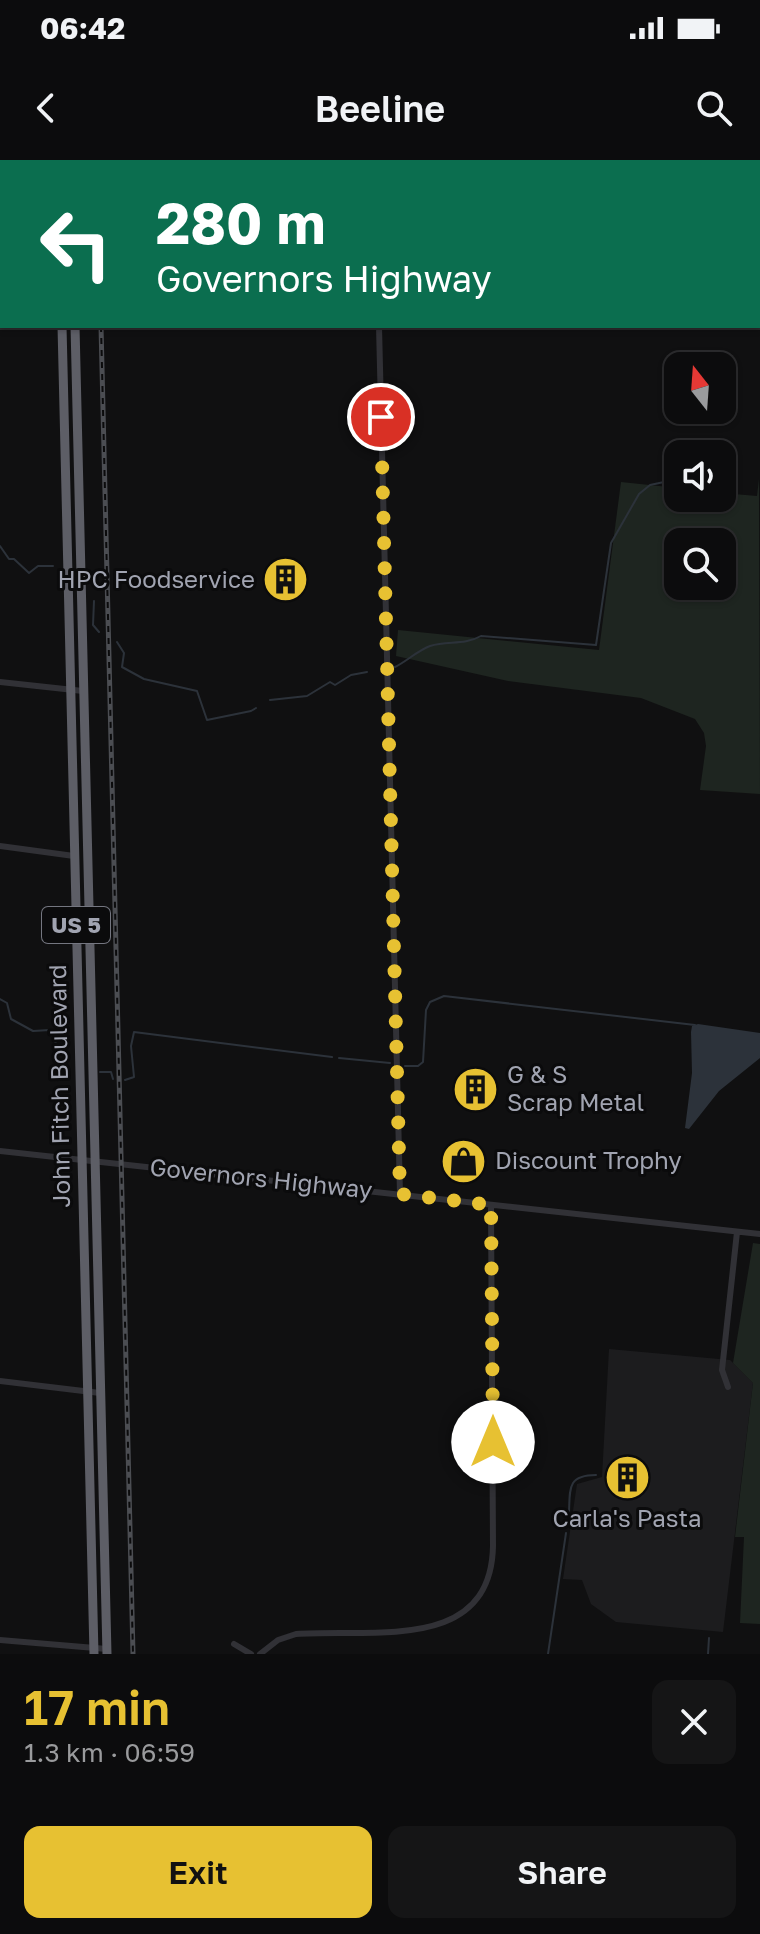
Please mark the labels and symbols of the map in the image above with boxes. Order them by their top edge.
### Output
north arrow [664,352,736,424]
pin [347,383,415,451]
building icon: HPC Foodservice [262,556,310,604]
place label: HPC Foodservice [58,564,255,593]
road number: US 5 [42,907,110,943]
street label: John Fitch Boulevard [42,964,75,1208]
place label: G & S Scrap Metal [507,1059,644,1116]
building icon: G & S Scrap Metal [452,1065,500,1113]
shop icon: Discount Trophy [440,1137,488,1185]
place label: Discount Trophy [495,1145,682,1174]
street label: Governors Highway [148,1151,374,1204]
position arrow [451,1400,535,1484]
building icon: Carla's Pasta [603,1453,651,1501]
place label: Carla's Pasta [552,1503,702,1532]

